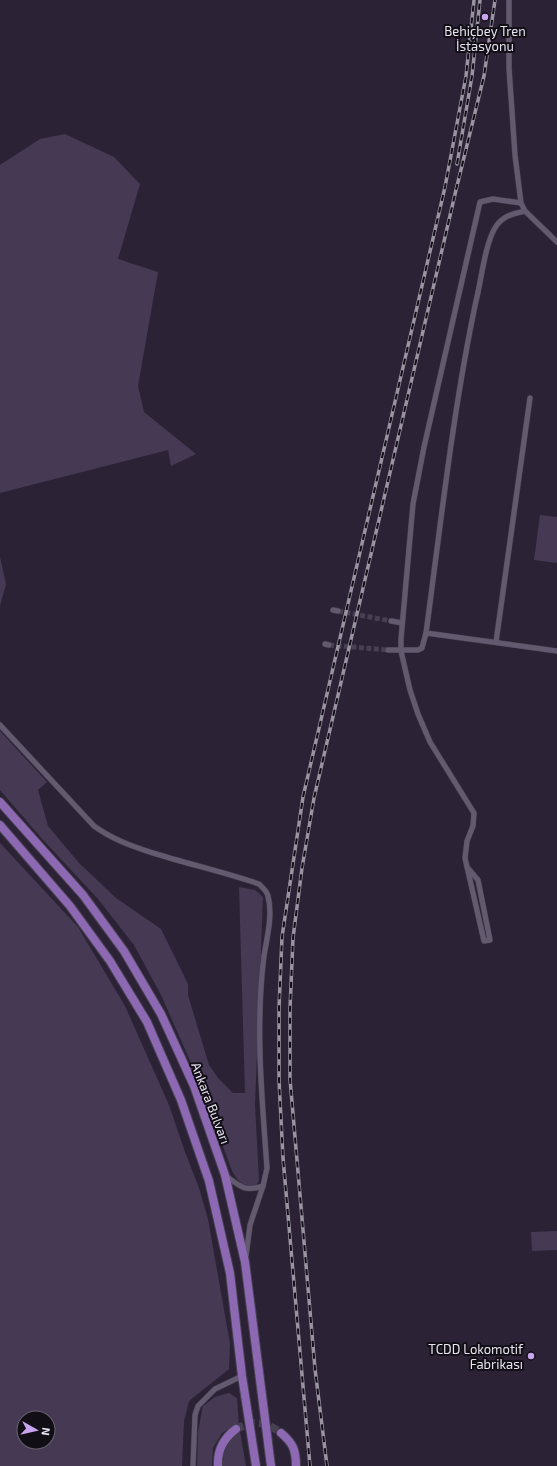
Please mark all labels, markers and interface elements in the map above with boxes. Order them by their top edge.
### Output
marker: Behiçbey Tren İstasyonu [480,12,490,22]
place label: Behiçbey Tren İstasyonu [444,23,526,54]
street label: Ankara Bulvarı [188,1060,234,1146]
place label: TCDD Lokomotif Fabrikası [428,1341,524,1372]
marker: TCDD Lokomotif Fabrikası [526,1351,536,1361]
north arrow [16,1410,56,1450]
text: N [39,1427,53,1436]

